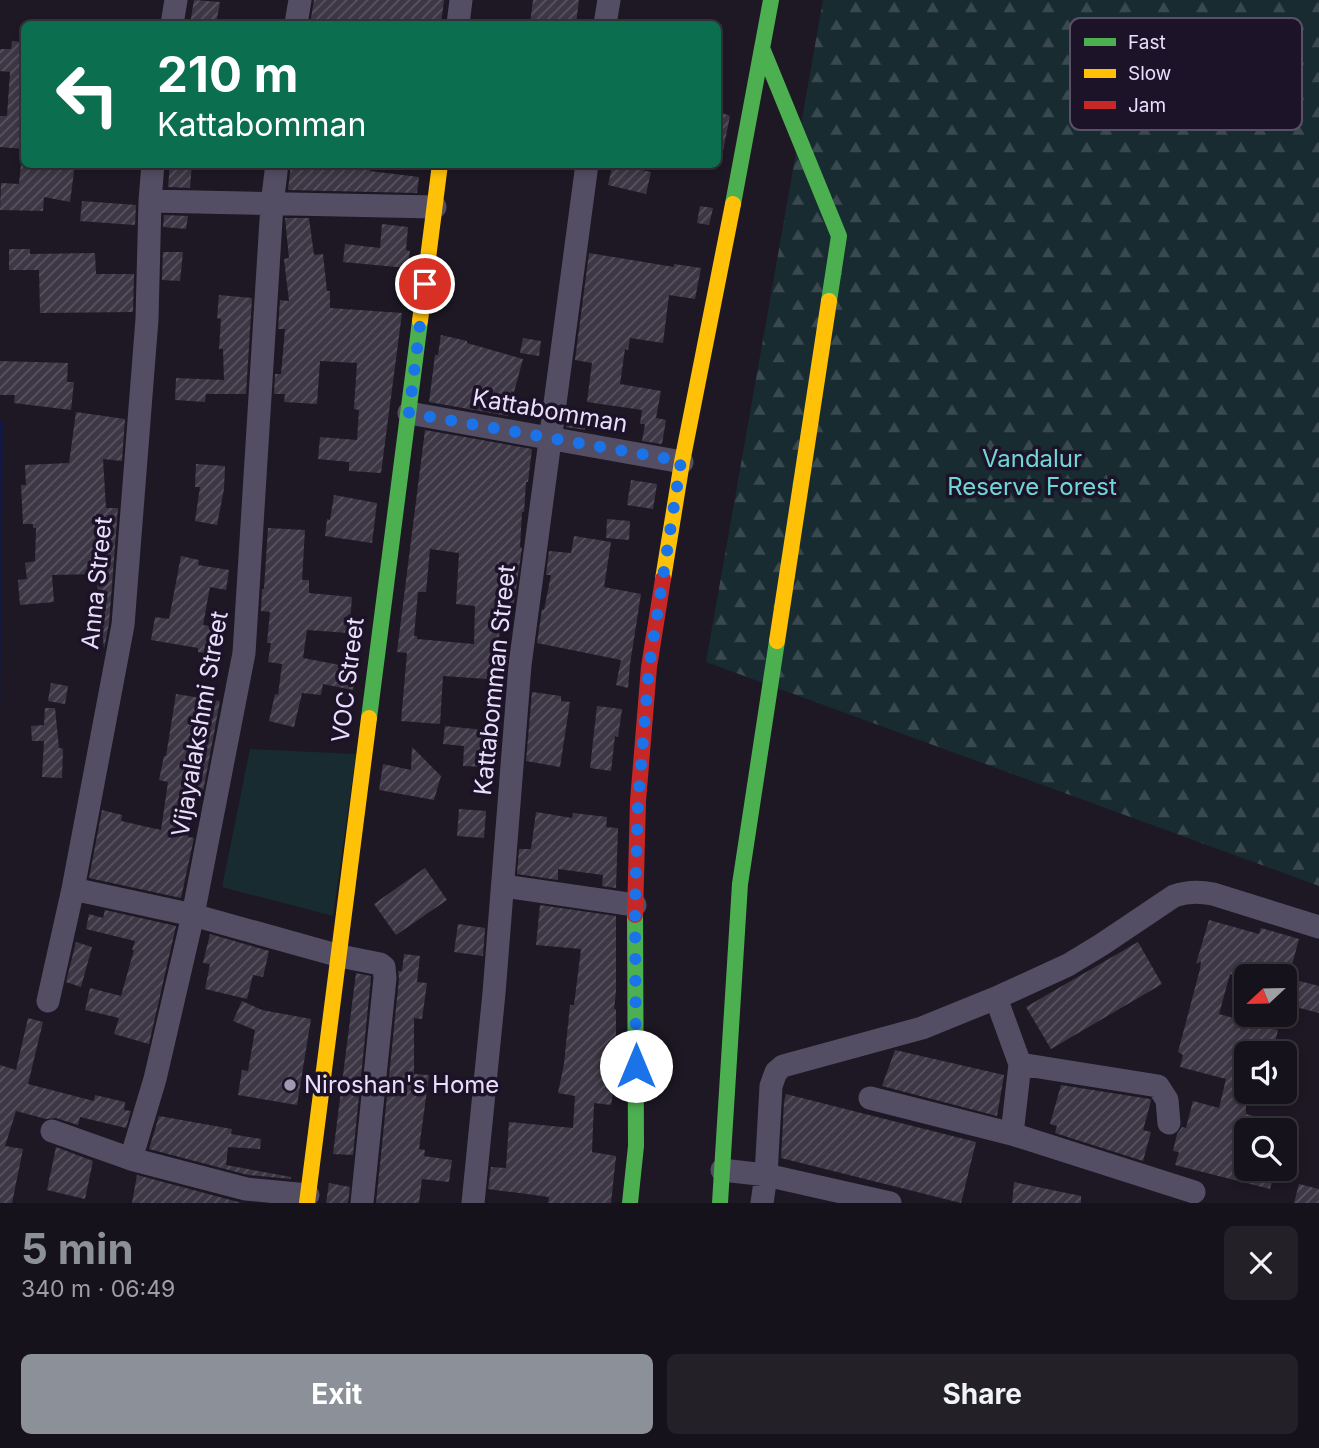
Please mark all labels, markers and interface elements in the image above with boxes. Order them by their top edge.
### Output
legend [1070,18,1302,130]
text: Fast [1128,31,1166,54]
text: 210 m [157,45,298,104]
icon: left [42,49,133,140]
text: Slow [1128,62,1171,85]
text: Jam [1128,94,1166,117]
text: Kattabomman [157,105,366,144]
pin [395,254,455,314]
icon: arrive [406,265,444,303]
street label: Kattabomman [470,383,630,438]
park label: Vandalur Reserve Forest [947,444,1117,501]
street label: Anna Street [75,515,118,651]
street label: Kattabomman Street [468,563,521,797]
street label: Vijayalakshmi Street [165,609,234,839]
street label: VOC Street [325,615,370,744]
north arrow [1234,964,1297,1027]
map controls [1234,964,1297,1181]
position arrow [599,1029,673,1103]
button: sound [1234,1041,1297,1104]
place label: Niroshan's Home [304,1070,499,1099]
marker: Niroshan's Home [282,1077,298,1093]
button: search [1234,1118,1297,1181]
text: 5 min [21,1223,134,1274]
button: close [1224,1226,1298,1300]
text: 340 m · 06:49 [21,1275,175,1303]
button: Exit [21,1354,653,1434]
button: Share [667,1354,1298,1434]

